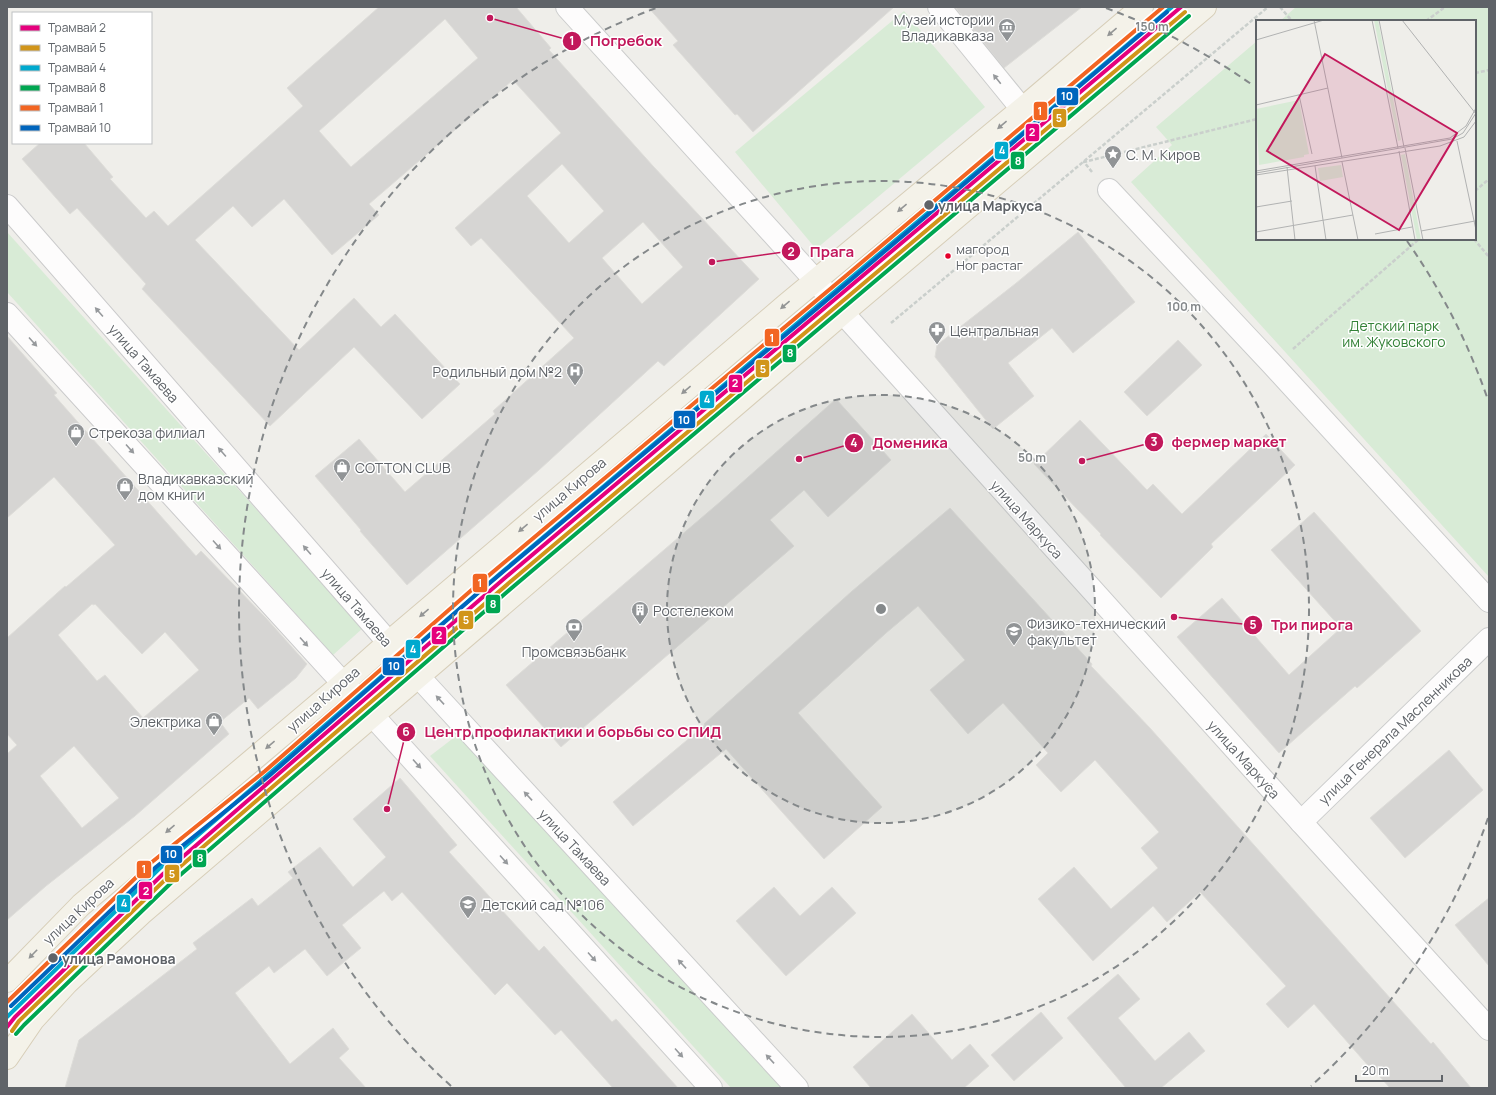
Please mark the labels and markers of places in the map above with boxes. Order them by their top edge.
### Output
place label: Музей истории Владикавказа [894,10,994,45]
museum icon: Музей истории Владикавказа [997,17,1017,42]
callout: Погребок [562,27,670,54]
place icon: С. М. Киров [1103,144,1123,169]
place label: С. М. Киров [1126,145,1201,164]
place label: улица Маркуса [938,196,1042,215]
marker: улица Маркуса [922,198,936,212]
callout: Прага [781,238,862,265]
place label: магород Ног растаг [956,240,1023,274]
marker: магород Ног растаг [943,251,953,261]
pharmacy icon: Центральная [927,320,947,345]
place label: Центральная [950,321,1039,340]
hospital icon: Родильный дом №2 [565,361,585,386]
place label: Родильный дом №2 [433,362,562,381]
shop icon: Стрекоза филиал [66,422,86,447]
place label: Стрекоза филиал [89,423,205,442]
callout: Доменика [844,429,956,456]
callout: фермер маркет [1144,429,1295,456]
shop icon: COTTON CLUB [332,457,352,482]
place label: COTTON CLUB [355,458,451,477]
place label: Владикавказский дом книги [138,469,253,504]
shop icon: Владикавказский дом книги [115,476,135,501]
building icon: Ростелеком [630,600,650,625]
place label: Ростелеком [653,601,734,620]
centre of rings [874,602,888,616]
callout: Три пирога [1243,612,1361,639]
place label: Физико-технический факультет [1027,614,1166,649]
bank icon: Промсвязьбанк [564,617,584,642]
school or university icon: Физико-технический факультет [1004,621,1024,646]
place label: Промсвязьбанк [522,642,627,661]
shop icon: Электрика [204,711,224,736]
place label: Электрика [130,712,201,731]
callout: Центр профилактики и борьбы со СПИД [396,718,729,745]
school or university icon: Детский сад №106 [458,894,478,919]
place label: Детский сад №106 [481,895,605,914]
place label: улица Рамонова [62,949,176,968]
marker: улица Рамонова [46,951,60,965]

